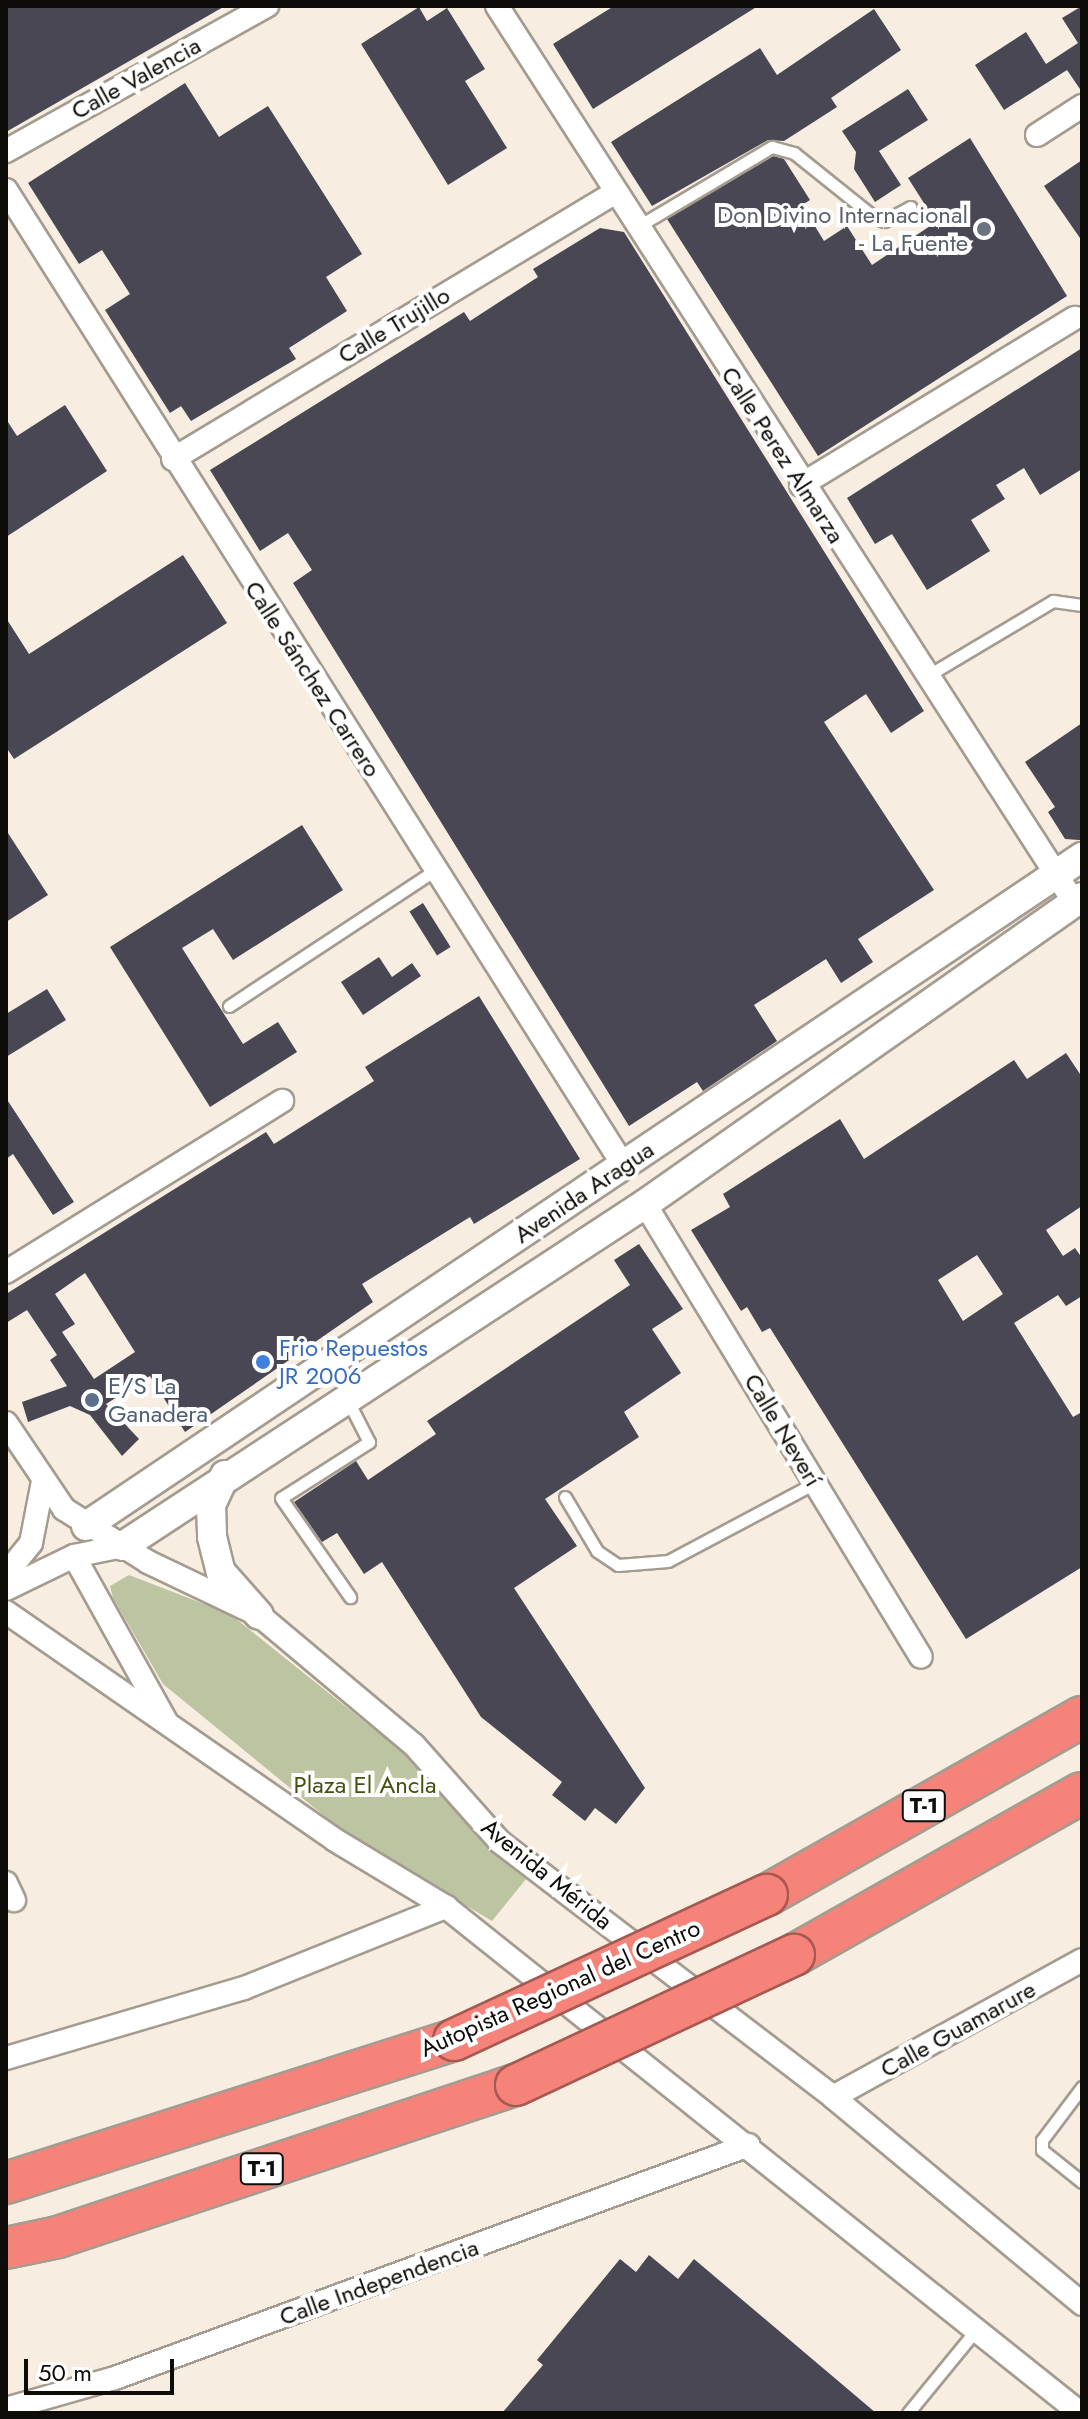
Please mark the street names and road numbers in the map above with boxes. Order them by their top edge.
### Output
street label: Calle Valencia [66,31,206,125]
street label: Calle Trujillo [333,280,455,370]
street label: Calle Perez Almarza [715,361,851,549]
street label: Calle Sánchez Carrero [239,576,387,782]
street label: Avenida Aragua [509,1135,659,1249]
street label: Calle Neverí [738,1368,828,1492]
road number: T-1 [900,1788,948,1824]
street label: Avenida Mérida [476,1812,618,1936]
street label: Autopista Regional del Centro [416,1913,704,2063]
street label: Calle Guamarure [876,1975,1040,2083]
road number: T-1 [238,2151,286,2187]
street label: Calle Independencia [276,2233,482,2331]

